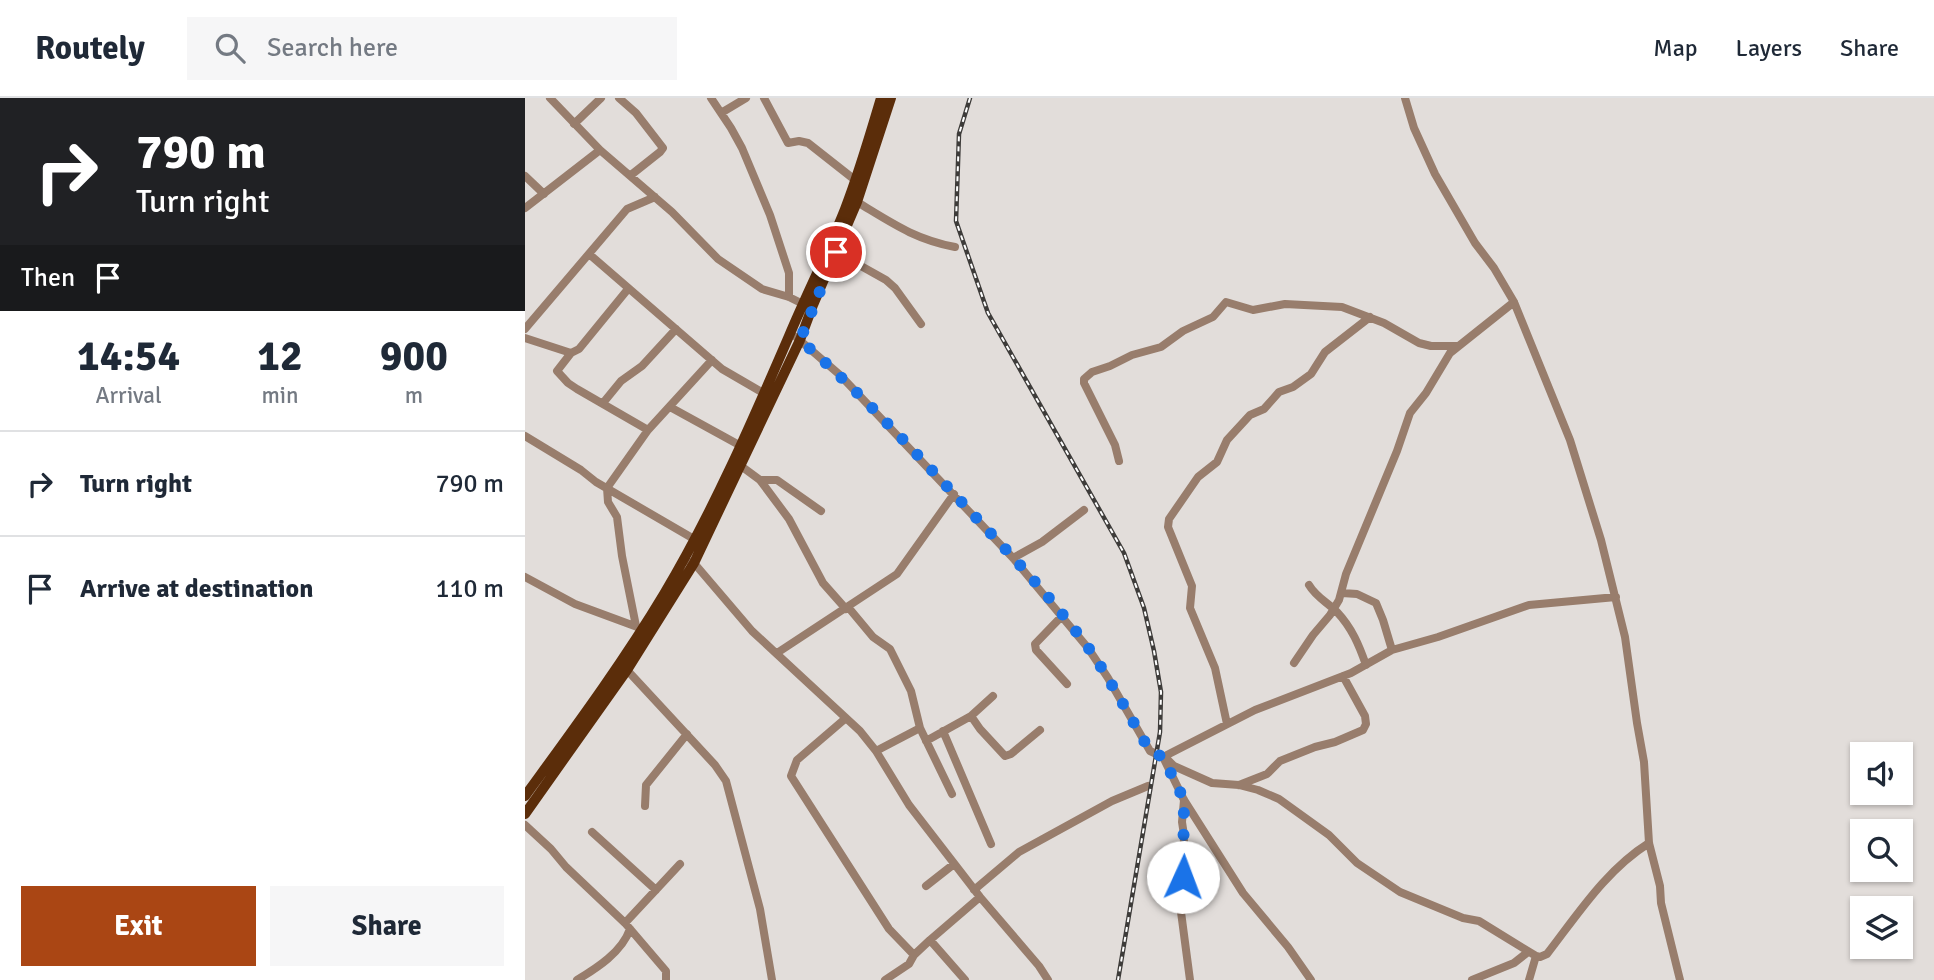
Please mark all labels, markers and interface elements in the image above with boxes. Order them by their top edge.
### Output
search box [187,17,677,80]
text: Routely [35,28,145,69]
icon: search [211,29,249,67]
text: Search here [267,32,398,64]
text: Map [1653,33,1698,63]
text: Layers [1736,33,1802,63]
text: Share [1840,33,1899,63]
text: 790 m [136,122,266,182]
icon: right [21,126,112,217]
text: Turn right [136,182,269,221]
pin [806,222,866,282]
icon: arrive [817,233,855,271]
icon: arrive [89,259,127,297]
text: Then [21,262,75,294]
text: 14:54 [77,331,180,382]
text: 12 [257,331,303,382]
text: 900 [380,331,448,382]
text: Arrival [96,381,162,410]
text: min [261,381,299,410]
text: m [405,381,423,410]
icon: right [21,465,59,503]
text: Turn right [80,468,192,500]
text: 790 m [435,468,504,500]
icon: arrive [21,570,59,608]
text: Arrive at destination [80,573,313,605]
text: 110 m [435,573,504,605]
map controls [1850,742,1913,959]
button: sound [1850,742,1913,805]
button: search [1850,819,1913,882]
position arrow [1146,840,1220,914]
button: Exit [21,886,256,966]
button: Share [270,886,504,966]
button: layers [1850,896,1913,959]

